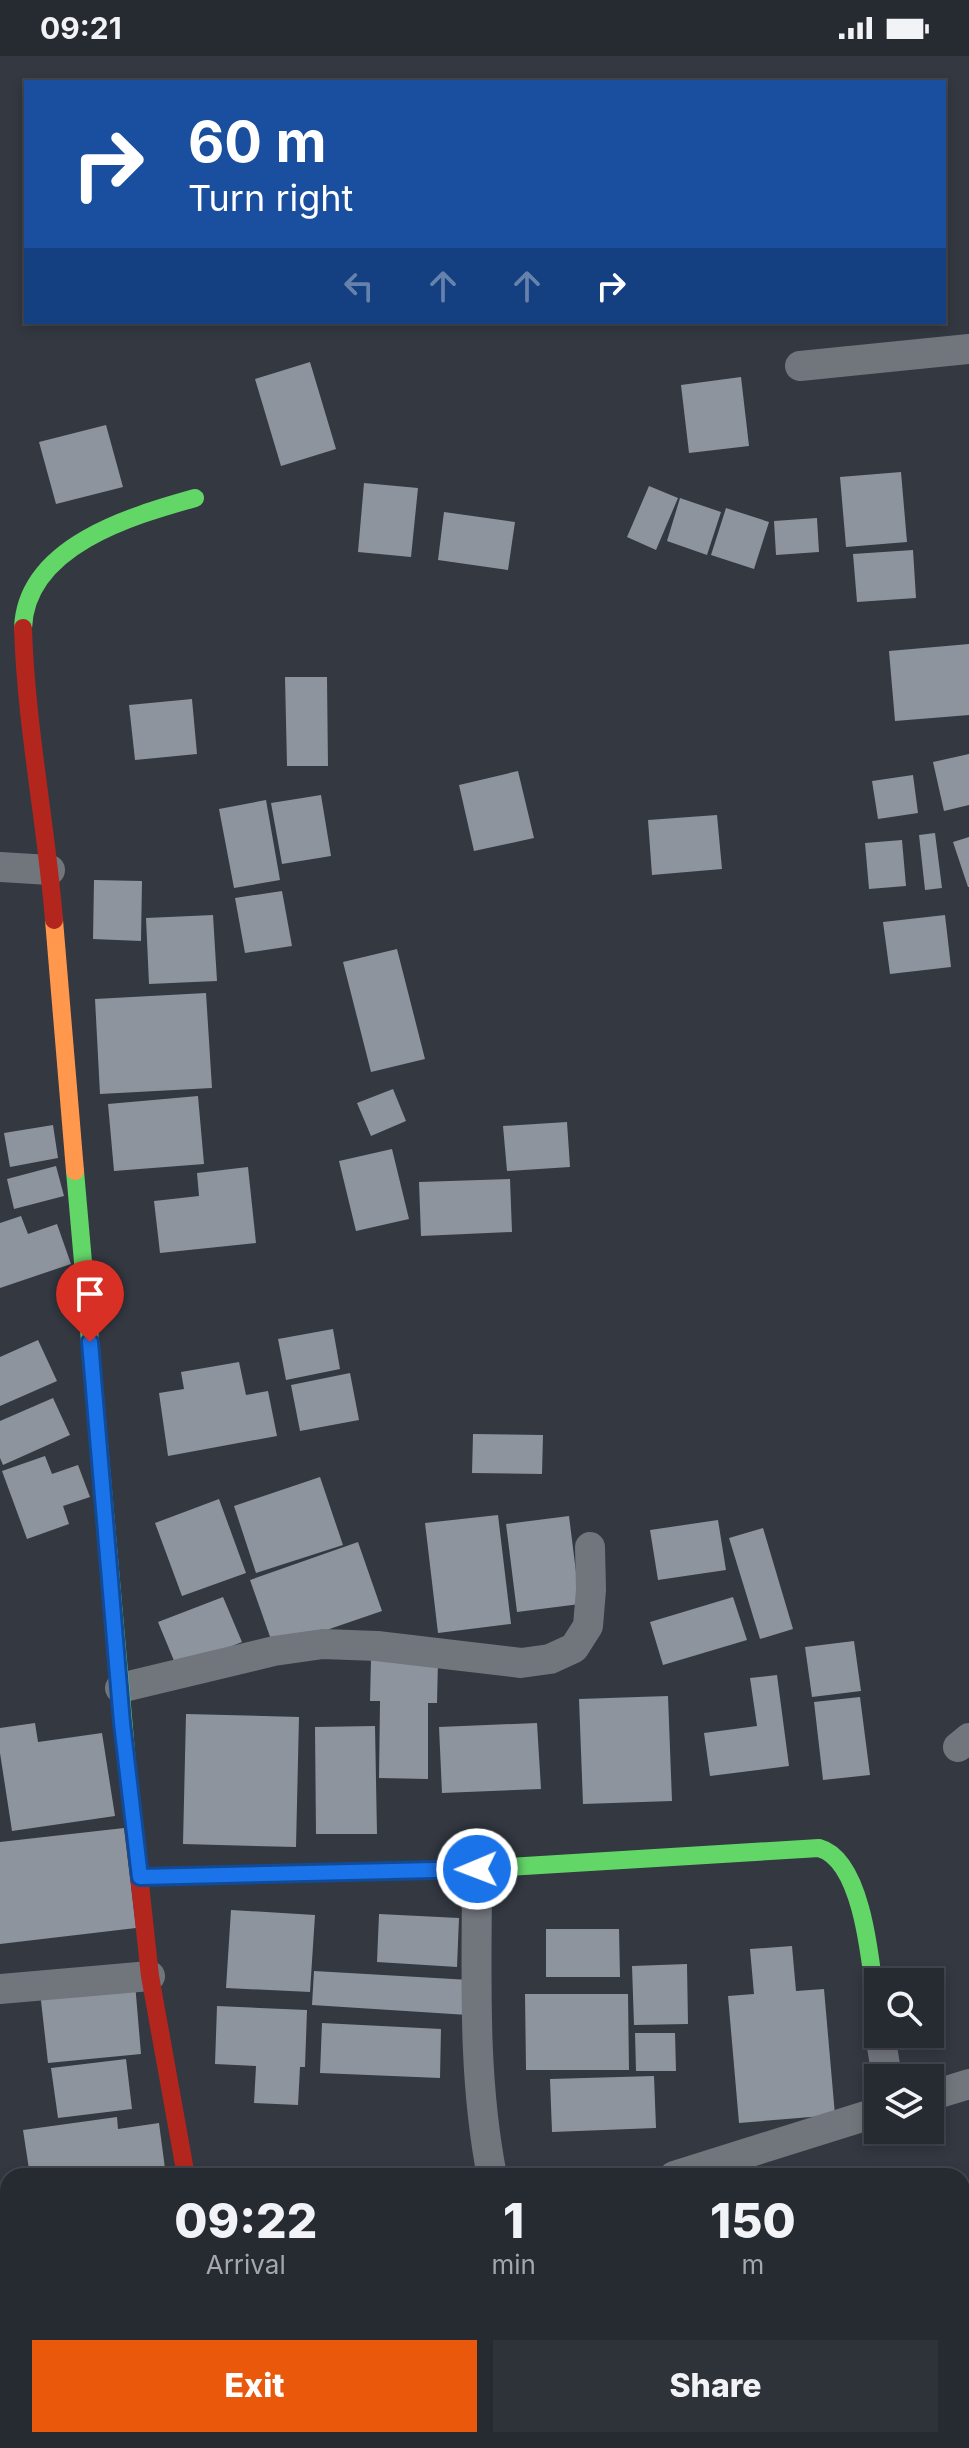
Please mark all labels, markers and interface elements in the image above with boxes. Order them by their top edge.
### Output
text: 09:21 [40,10,122,46]
text: 60 m [188,108,327,176]
icon: right [56,112,160,216]
text: Turn right [188,176,353,220]
icon: left [337,264,381,308]
icon: ahead [421,264,465,308]
icon: ahead [505,264,549,308]
icon: right [589,264,633,308]
pin [56,1260,124,1342]
icon: arrive [68,1272,112,1316]
position arrow [435,1827,519,1911]
map controls [864,1968,944,2144]
button: search [864,1968,944,2048]
button: layers [864,2064,944,2144]
text: 09:22 [174,2191,317,2250]
text: 1 [503,2191,524,2250]
text: 150 [710,2191,796,2250]
text: Arrival [206,2249,286,2280]
text: min [491,2249,536,2280]
text: m [742,2249,764,2280]
button: Exit [32,2340,477,2432]
button: Share [493,2340,938,2432]

